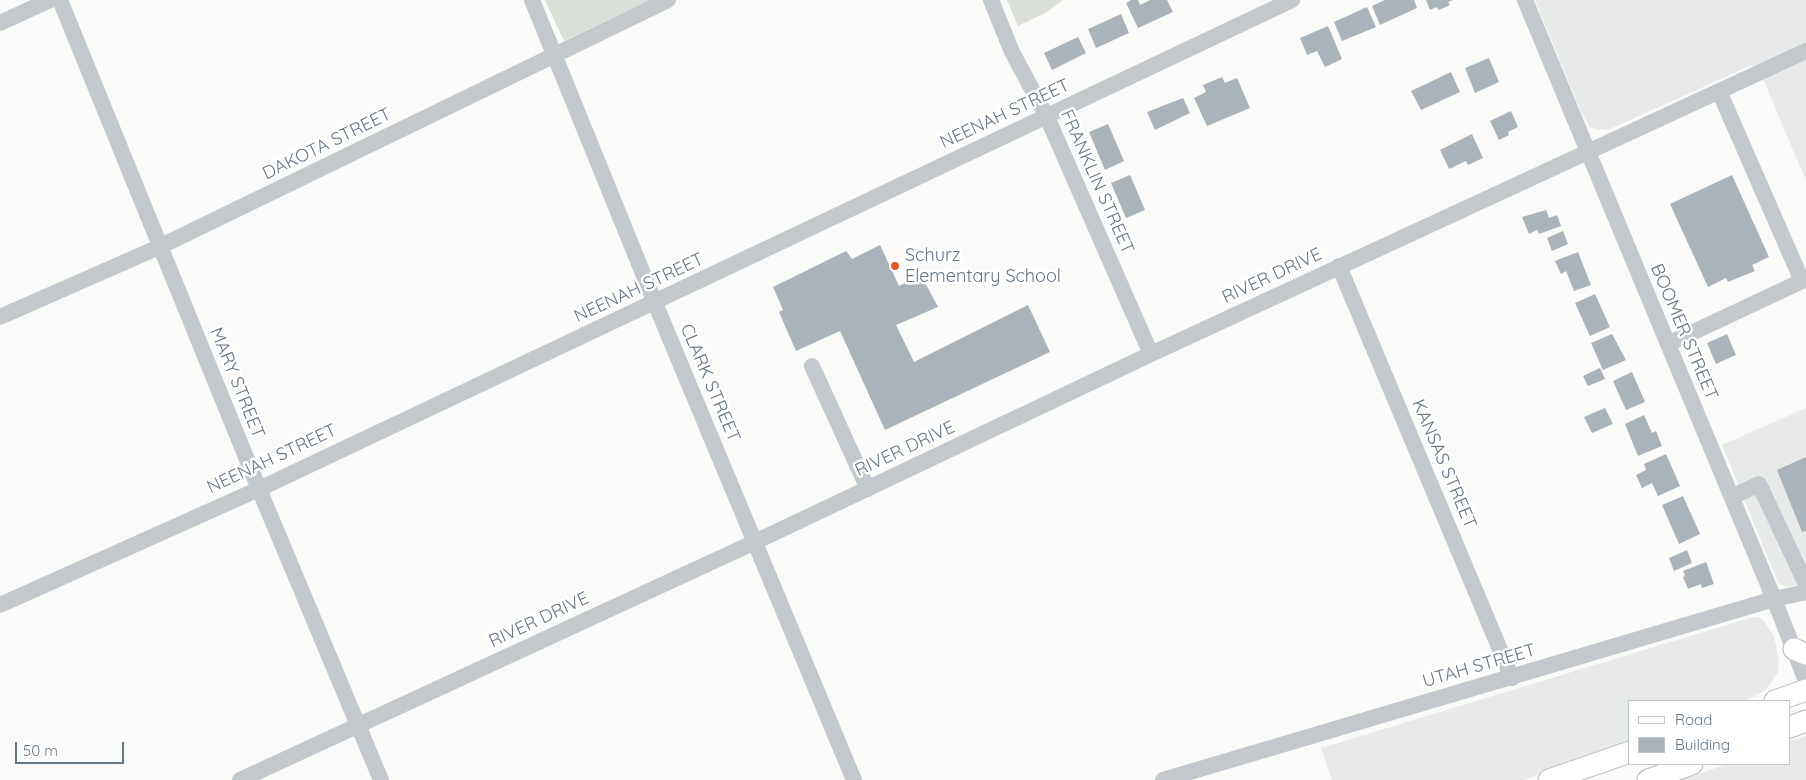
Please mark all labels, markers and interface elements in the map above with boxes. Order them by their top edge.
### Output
street label: NEENAH STREET [937,75,1073,153]
street label: DAKOTA STREET [259,104,395,184]
street label: FRANKLIN STREET [1055,107,1139,257]
street label: RIVER DRIVE [1219,244,1325,308]
place label: Schurz Elementary School [905,245,1061,288]
street label: NEENAH STREET [571,249,707,327]
marker: Schurz Elementary School [889,260,901,272]
street label: BOOMER STREET [1646,261,1722,403]
street label: CLARK STREET [675,321,745,445]
street label: MARY STREET [205,324,269,442]
street label: KANSAS STREET [1407,396,1481,532]
street label: RIVER DRIVE [852,417,958,481]
street label: NEENAH STREET [204,420,340,498]
street label: RIVER DRIVE [486,588,592,652]
street label: UTAH STREET [1420,640,1538,692]
legend [1628,700,1791,765]
text: Road [1675,710,1712,729]
scale bar [18,732,126,764]
text: Building [1675,735,1730,754]
text: 50 m [23,741,58,760]

